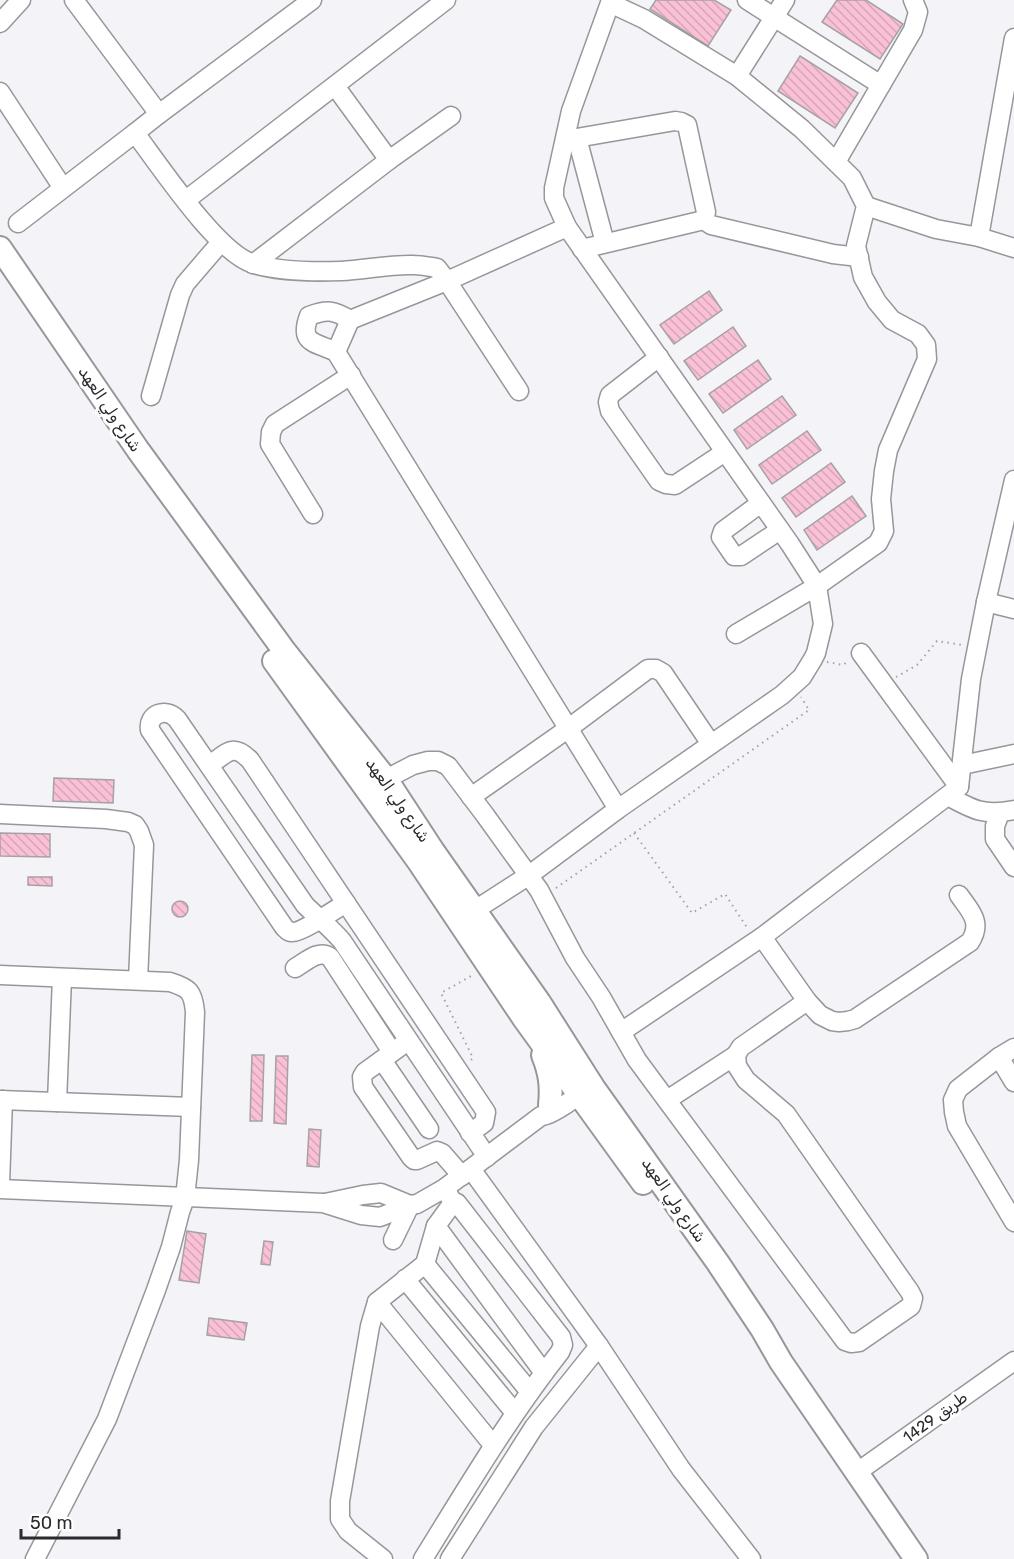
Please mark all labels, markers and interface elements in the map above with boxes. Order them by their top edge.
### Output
street label: شارع ولي العهد [72,363,146,457]
street label: شارع ولي العهد [359,754,434,848]
street label: شارع ولي العهد [635,1154,710,1248]
street label: طريق 1429 [899,1387,971,1447]
scale bar [21,1502,118,1540]
text: 50 m [30,1512,73,1534]

